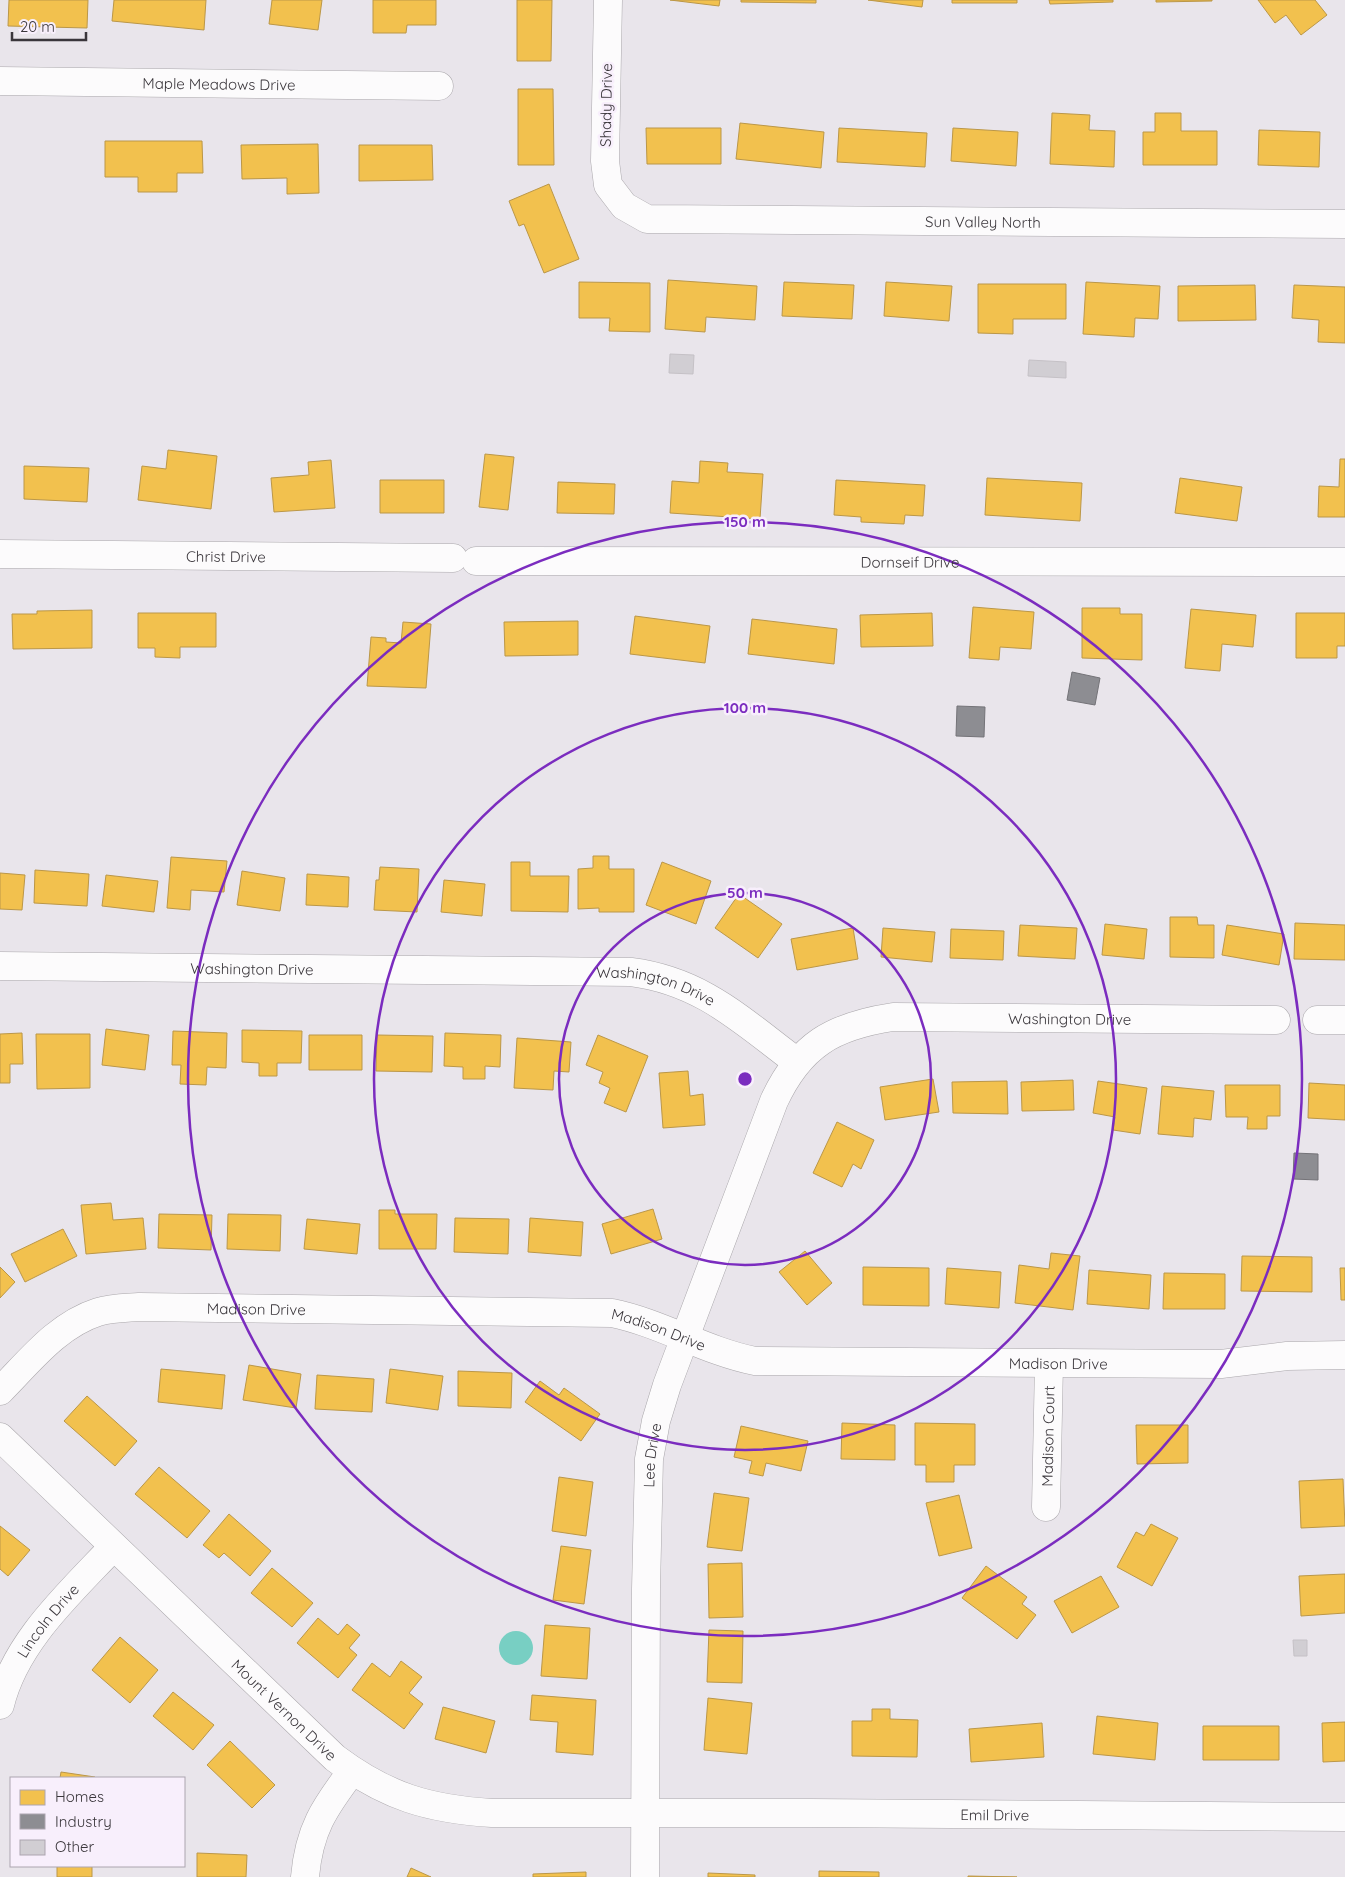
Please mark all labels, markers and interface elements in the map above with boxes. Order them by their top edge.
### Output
scale bar [12,10,86,42]
text: 20 m [20,17,55,36]
street label: Shady Drive [596,63,616,147]
street label: Maple Meadows Drive [142,73,296,94]
street label: Sun Valley North [925,211,1041,231]
text: 150 m [724,512,766,531]
street label: Christ Drive [186,546,266,566]
street label: Dornseif Drive [861,552,959,571]
text: 100 m [724,698,766,717]
text: 50 m [727,883,763,902]
street label: Washington Drive [190,958,314,978]
street label: Washington Drive [596,962,719,1010]
street label: Washington Drive [1008,1008,1131,1028]
centre of rings [736,1070,754,1088]
street label: Madison Drive [207,1298,306,1319]
street label: Madison Drive [610,1304,708,1355]
street label: Madison Drive [1009,1353,1108,1373]
street label: Madison Court [1037,1385,1058,1487]
street label: Lee Drive [639,1421,665,1488]
street label: Lincoln Drive [12,1580,83,1661]
street label: Mount Vernon Drive [228,1655,341,1764]
legend [10,1777,185,1867]
text: Homes [55,1787,104,1806]
street label: Emil Drive [960,1805,1029,1824]
text: Industry [55,1812,112,1831]
text: Other [55,1837,95,1856]

